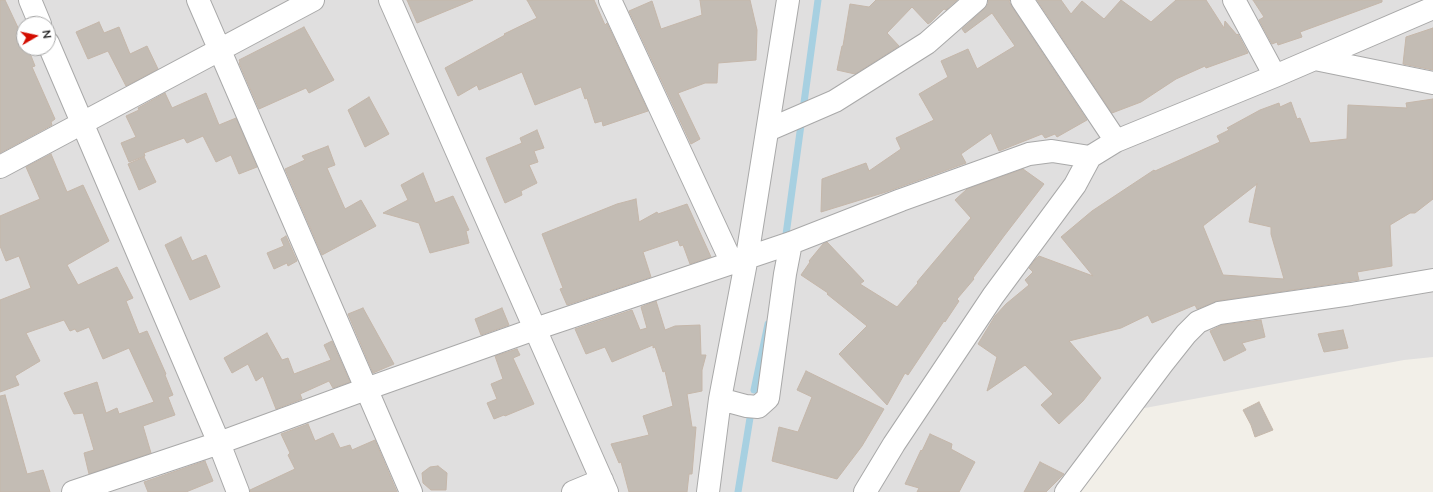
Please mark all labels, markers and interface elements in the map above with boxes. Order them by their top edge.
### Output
north arrow [16,16,56,56]
text: N [40,29,54,39]

